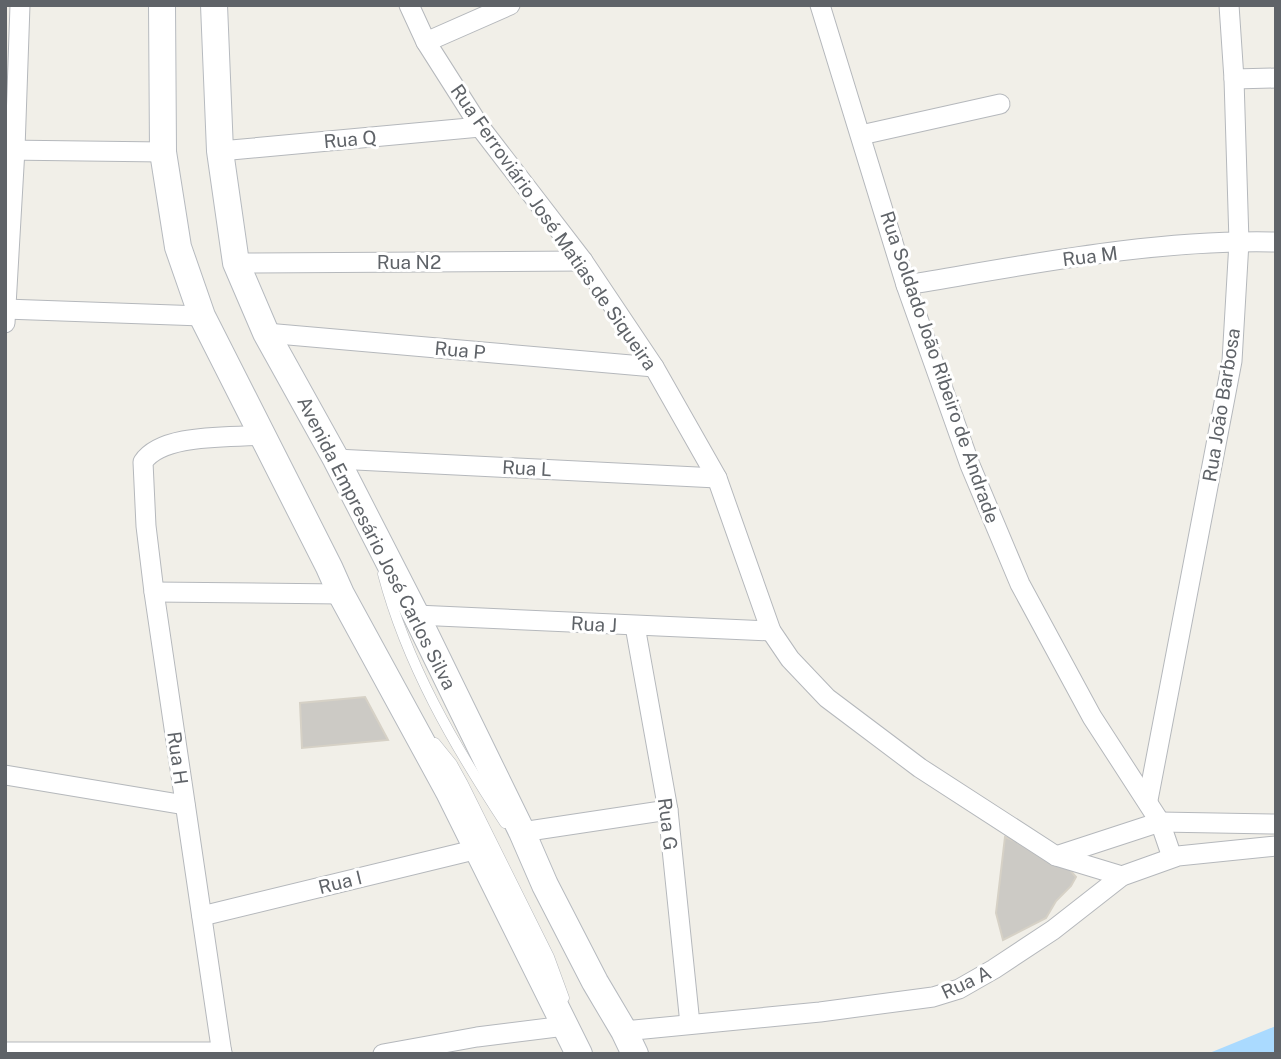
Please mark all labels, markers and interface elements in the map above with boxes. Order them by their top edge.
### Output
street label: Rua Ferroviário José Matias de Siqueira [446,80,662,374]
street label: Rua Q [323,126,377,152]
street label: Rua Soldado João Ribeiro de Andrade [876,208,1004,526]
street label: Rua M [1061,242,1119,270]
street label: Rua N2 [377,251,441,273]
street label: Rua João Barbosa [1198,327,1244,483]
street label: Rua P [434,337,486,363]
street label: Avenida Empresário José Carlos Silva [293,393,461,693]
street label: Rua L [502,456,552,480]
street label: Rua J [570,612,618,636]
street label: Rua H [163,730,193,786]
street label: Rua G [654,796,682,852]
street label: Rua I [316,866,364,898]
street label: Rua A [938,961,994,1003]

